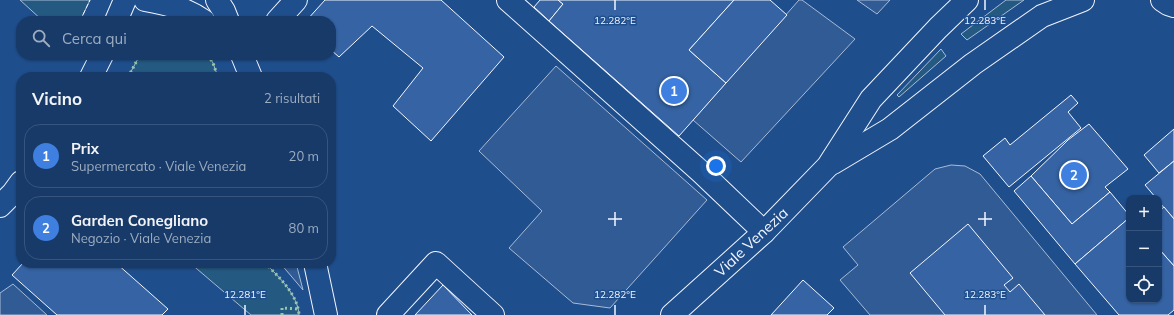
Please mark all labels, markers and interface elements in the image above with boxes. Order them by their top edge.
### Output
text: 12.282°E [594,14,636,27]
text: 12.283°E [964,14,1006,27]
search box [16,16,336,60]
icon: search [30,27,52,49]
text: Cerca qui [62,29,127,48]
pin: 1 [661,76,687,106]
text: Vicino [32,88,82,109]
text: 2 risultati [264,90,320,106]
text: Prix [71,139,99,158]
text: 1 [42,148,50,164]
text: 20 m [289,148,319,164]
your location [706,156,726,176]
text: Supermercato · Viale Venezia [71,158,246,174]
pin: 2 [1061,160,1087,190]
map controls [1126,195,1162,303]
button: + [1126,195,1162,231]
street label: Viale Venezia [710,203,792,281]
text: Garden Conegliano [71,211,208,230]
text: 2 [42,220,50,236]
text: 80 m [289,220,319,236]
text: Negozio · Viale Venezia [71,230,211,246]
button: − [1126,231,1162,267]
button: locate [1126,267,1162,303]
text: 12.281°E [224,288,266,301]
text: 12.282°E [594,288,636,301]
text: 12.283°E [964,288,1006,301]

